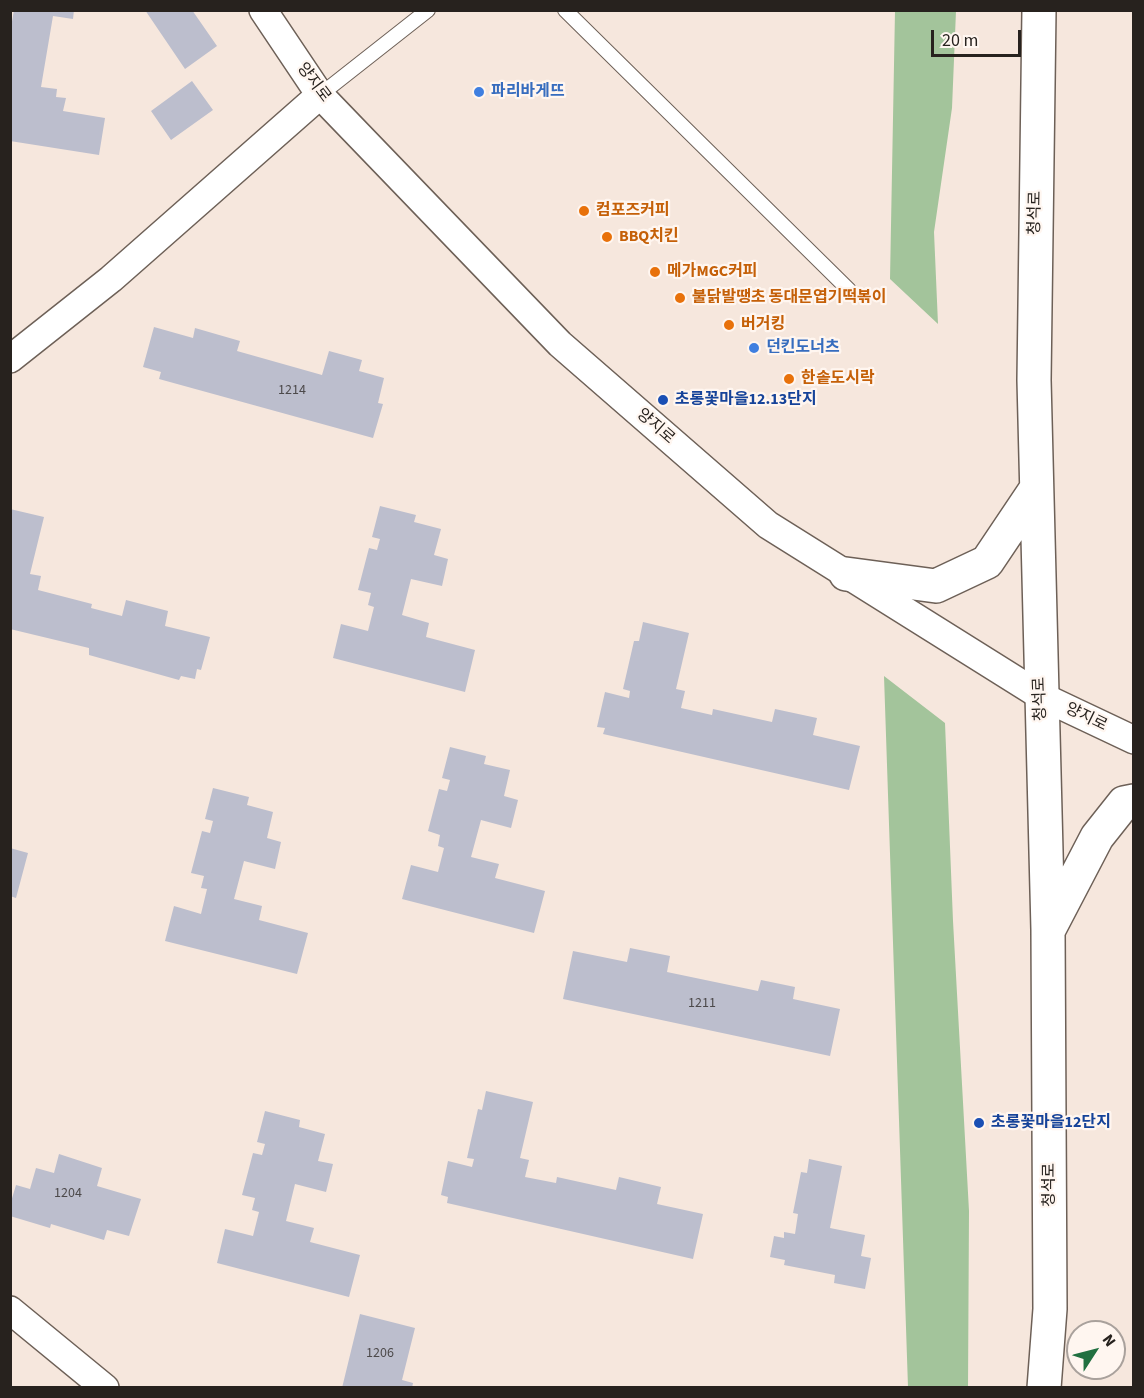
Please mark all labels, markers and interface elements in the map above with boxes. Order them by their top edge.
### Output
scale bar [934,18,1024,56]
text: 20 m [942,28,978,53]
street label: 양지로 [292,60,334,106]
place label: 파리바게뜨 [491,82,565,102]
marker: 파리바게뜨 [472,85,486,99]
street label: 청석로 [1026,191,1046,235]
place label: 컴포즈커피 [596,201,670,221]
marker: 컴포즈커피 [577,204,591,218]
place label: BBQ치킨 [619,227,679,247]
marker: BBQ치킨 [600,230,614,244]
place label: 메가MGC커피 [667,262,758,282]
marker: 메가MGC커피 [648,265,662,279]
place label: 불닭발땡초 동대문엽기떡볶이 [692,288,887,308]
marker: 불닭발땡초 동대문엽기떡볶이 [673,291,687,305]
place label: 버거킹 [741,315,785,335]
marker: 버거킹 [722,318,736,332]
place label: 던킨도너츠 [766,338,840,358]
marker: 던킨도너츠 [747,341,761,355]
place label: 한솥도시락 [801,369,875,389]
marker: 한솥도시락 [782,372,796,386]
house number: 1214 [278,383,306,399]
place label: 초롱꽃마을12.13단지 [675,390,817,410]
marker: 초롱꽃마을12.13단지 [656,393,670,407]
street label: 양지로 [632,405,678,449]
street label: 청석로 [1031,677,1051,721]
street label: 양지로 [1062,700,1110,736]
house number: 1211 [688,996,716,1012]
place label: 초롱꽃마을12단지 [991,1113,1111,1133]
marker: 초롱꽃마을12단지 [972,1116,986,1130]
street label: 청석로 [1040,1163,1060,1207]
house number: 1204 [54,1186,82,1202]
north arrow [1066,1320,1126,1380]
text: N [1097,1330,1121,1351]
house number: 1206 [366,1346,394,1362]

